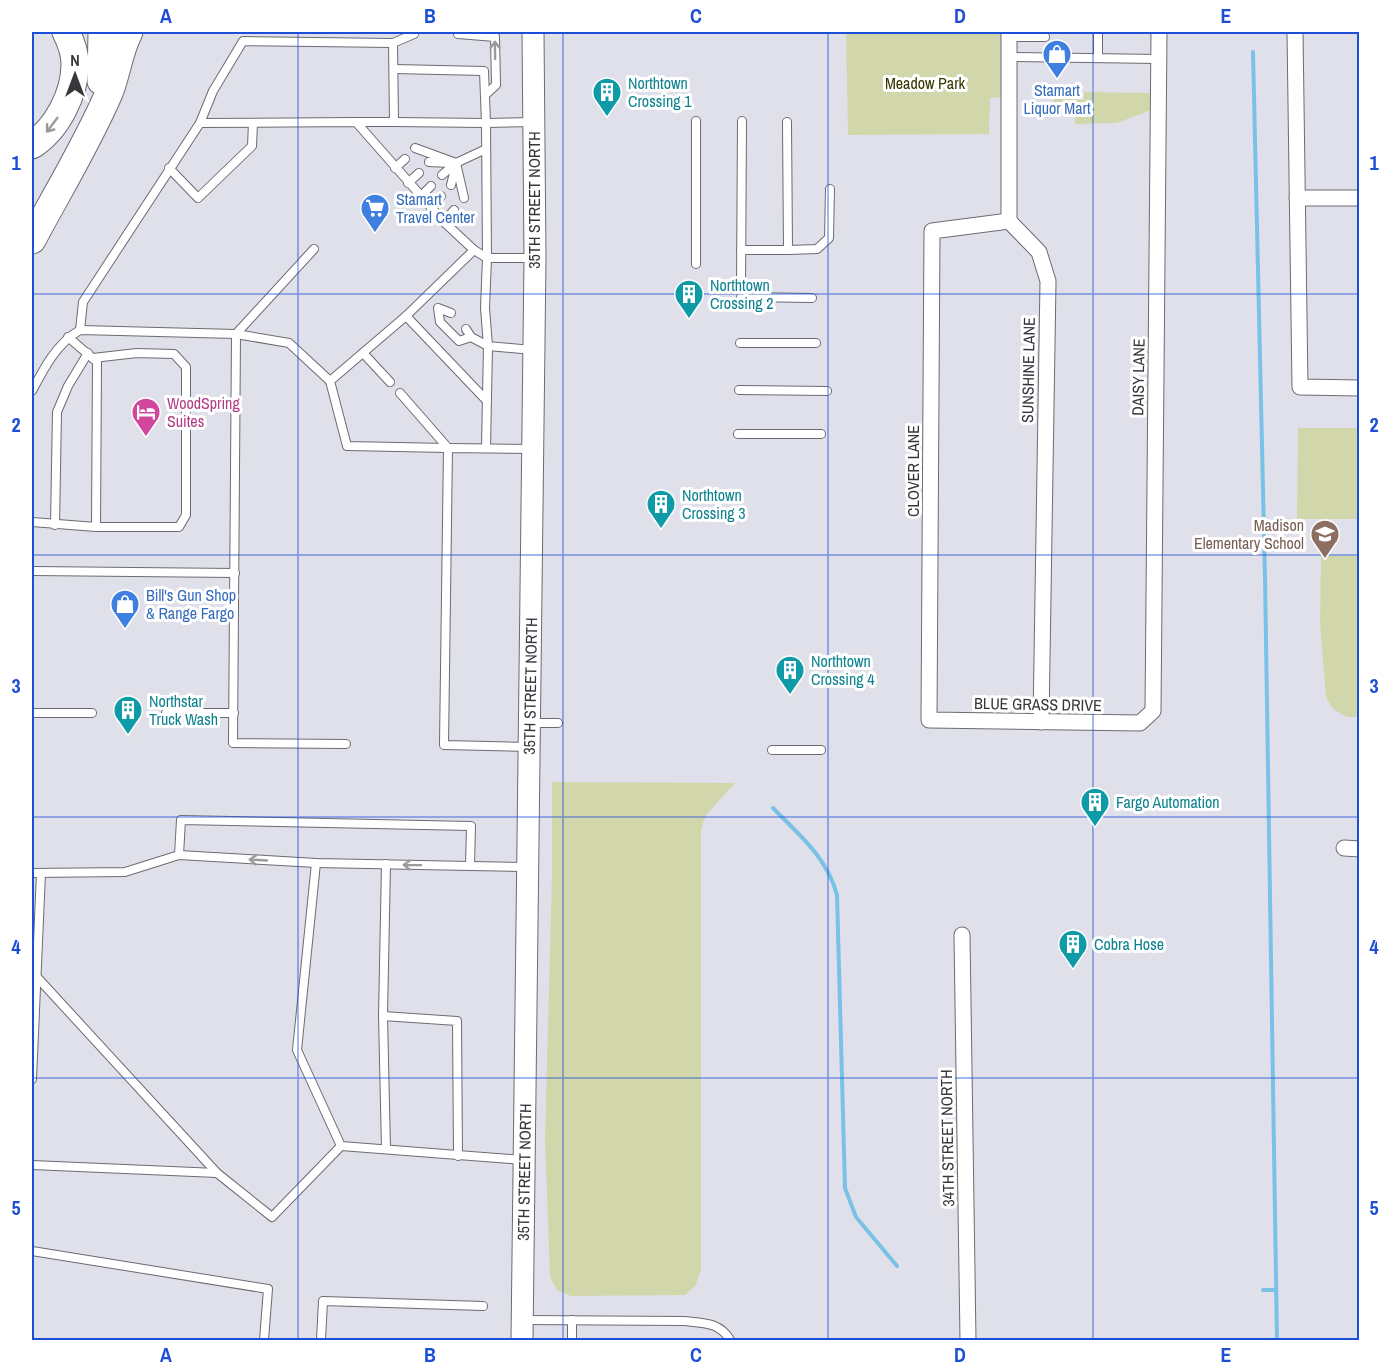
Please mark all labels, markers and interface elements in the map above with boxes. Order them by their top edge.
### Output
text: A [160,2,172,29]
text: B [424,2,436,29]
text: C [690,2,702,29]
text: D [954,2,966,29]
text: E [1221,2,1232,29]
shop icon: Stamart Liquor Mart [1041,38,1073,80]
one-way arrow [490,40,501,60]
north arrow [45,45,105,105]
text: N [70,49,80,71]
place label: Northtown Crossing 1 [628,72,692,112]
park label: Meadow Park [885,72,966,94]
building icon: Northtown Crossing 1 [591,76,623,118]
place label: Stamart Liquor Mart [1023,79,1091,119]
one-way arrow [46,117,59,133]
street label: 35TH STREET NORTH [523,131,545,269]
text: 1 [11,149,21,176]
text: 1 [1369,149,1379,176]
place label: Stamart Travel Center [396,188,476,228]
supermarket icon: Stamart Travel Center [359,192,391,234]
place label: Northtown Crossing 2 [710,274,773,314]
building icon: Northtown Crossing 2 [673,278,705,320]
street label: SUNSHINE LANE [1016,317,1040,423]
street label: DAISY LANE [1126,338,1150,416]
place label: WoodSpring Suites [167,392,240,432]
hotel icon: WoodSpring Suites [130,396,162,438]
text: 2 [11,411,21,438]
text: 2 [1369,411,1379,438]
street label: CLOVER LANE [902,425,924,517]
place label: Northtown Crossing 3 [682,484,745,524]
building icon: Northtown Crossing 3 [645,488,677,530]
place label: Madison Elementary School [1194,514,1304,554]
school or university icon: Madison Elementary School [1309,518,1341,560]
place label: Bill's Gun Shop & Range Fargo [146,584,236,624]
shop icon: Bill's Gun Shop & Range Fargo [109,588,141,630]
street label: 35TH STREET NORTH [518,617,542,755]
place label: Northtown Crossing 4 [811,650,874,690]
building icon: Northtown Crossing 4 [774,654,806,696]
text: 3 [11,672,21,699]
text: 3 [1369,672,1379,699]
place label: Northstar Truck Wash [149,690,218,730]
street label: BLUE GRASS DRIVE [974,692,1102,716]
building icon: Northstar Truck Wash [112,694,144,736]
building icon: Fargo Automation [1079,786,1111,828]
place label: Fargo Automation [1116,791,1220,813]
one-way arrow [249,854,268,865]
one-way arrow [402,859,422,871]
building icon: Cobra Hose [1057,928,1089,970]
text: 4 [11,933,21,960]
place label: Cobra Hose [1094,933,1164,955]
text: 4 [1369,933,1379,960]
street label: 34TH STREET NORTH [935,1069,959,1207]
street label: 35TH STREET NORTH [512,1103,536,1241]
text: 5 [11,1194,21,1221]
text: 5 [1369,1194,1379,1221]
text: A [160,1341,172,1368]
text: B [424,1341,436,1368]
text: C [690,1341,702,1368]
text: D [954,1341,966,1368]
text: E [1221,1341,1232,1368]

